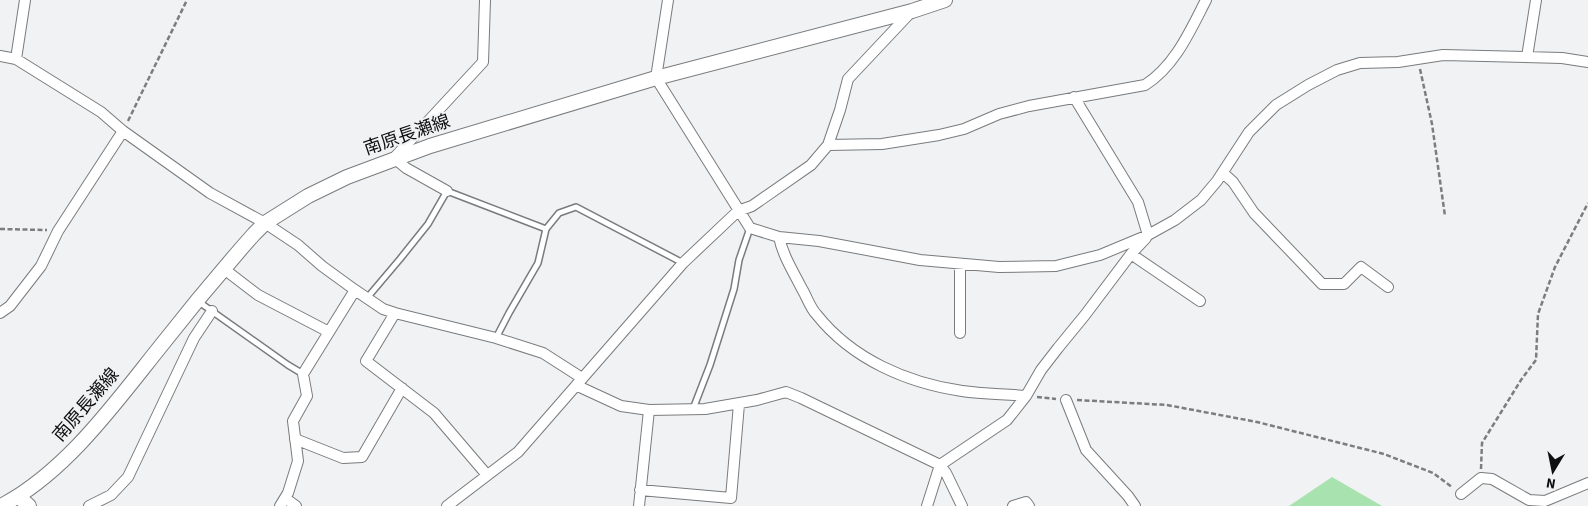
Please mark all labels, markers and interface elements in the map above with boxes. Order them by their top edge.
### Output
street label: 南原長瀬線 [360,109,454,161]
street label: 南原長瀬線 [47,363,125,447]
north arrow [1528,446,1578,496]
text: N [1545,472,1557,493]

